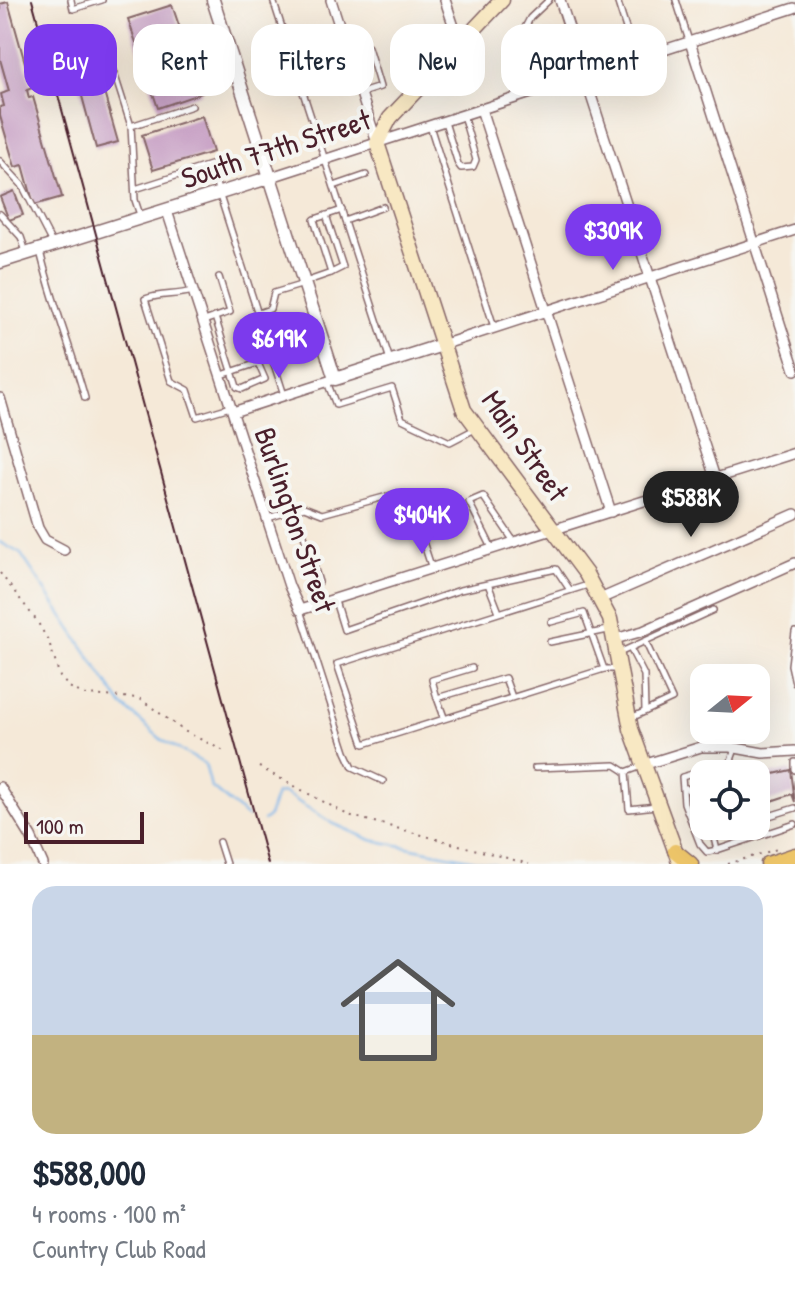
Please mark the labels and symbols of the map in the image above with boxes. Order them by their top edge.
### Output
street label: South 77th Street [176,98,376,198]
pin: $309K [557,204,669,272]
pin: $619K [223,312,335,380]
street label: Main Street [473,382,579,509]
street label: Burlington Street [246,422,347,618]
pin: $588K [635,471,747,539]
pin: $404K [366,488,478,556]
north arrow [690,664,770,744]
scale bar [24,808,144,844]

